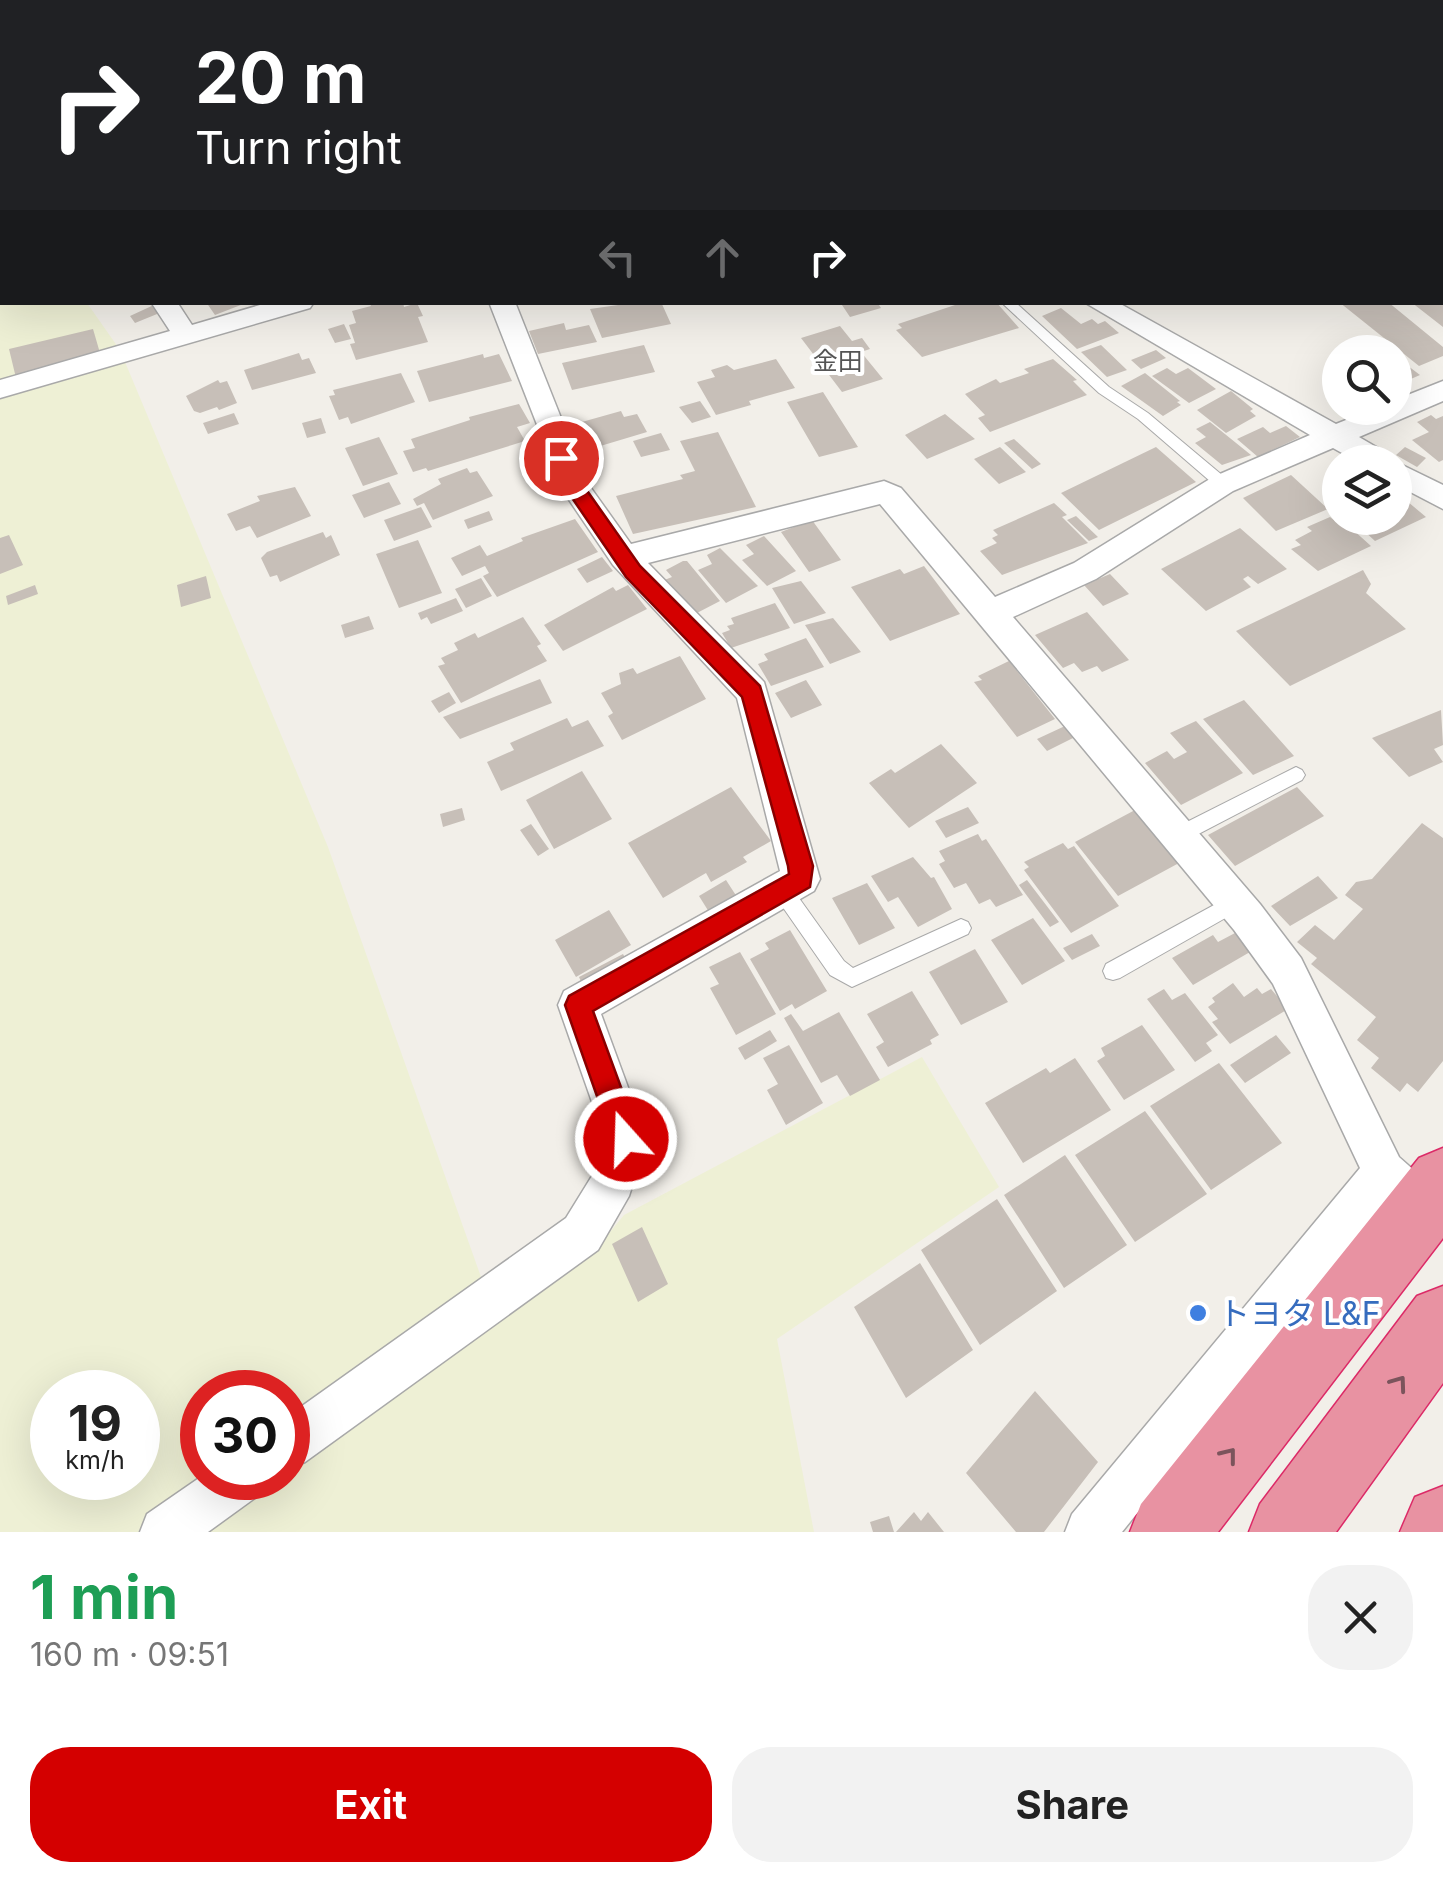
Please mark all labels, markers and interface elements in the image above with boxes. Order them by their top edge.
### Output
text: 20 m [195,35,367,120]
icon: right [30,40,160,170]
text: Turn right [195,120,402,175]
icon: left [590,230,645,285]
icon: ahead [695,230,750,285]
icon: right [800,230,855,285]
map controls [1322,335,1412,535]
button: search [1322,335,1412,425]
district label: 金田 [813,346,863,376]
pin [519,416,604,501]
icon: arrive [534,431,589,486]
button: layers [1322,445,1412,535]
position arrow [574,1087,678,1191]
place label: トヨタ L&F [1218,1294,1381,1333]
marker: トヨタ L&F [1187,1302,1209,1324]
speed limit sign: 30 [180,1370,310,1500]
one-way arrow [1387,1376,1404,1394]
text: 19 [68,1393,122,1453]
text: km/h [65,1445,125,1475]
one-way arrow [1217,1448,1235,1466]
text: 1 min [30,1561,178,1633]
button: close [1308,1565,1413,1670]
text: 160 m · 09:51 [30,1635,229,1674]
button: Exit [30,1747,712,1862]
button: Share [732,1747,1413,1862]

